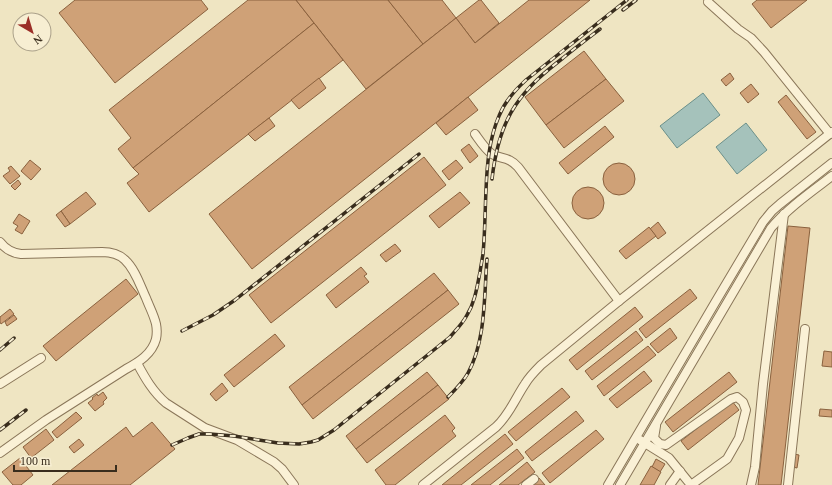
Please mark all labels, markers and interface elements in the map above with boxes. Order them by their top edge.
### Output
north arrow [12,12,52,52]
text: N [31,33,45,47]
scale bar [14,447,116,473]
text: 100 m [20,454,51,468]

